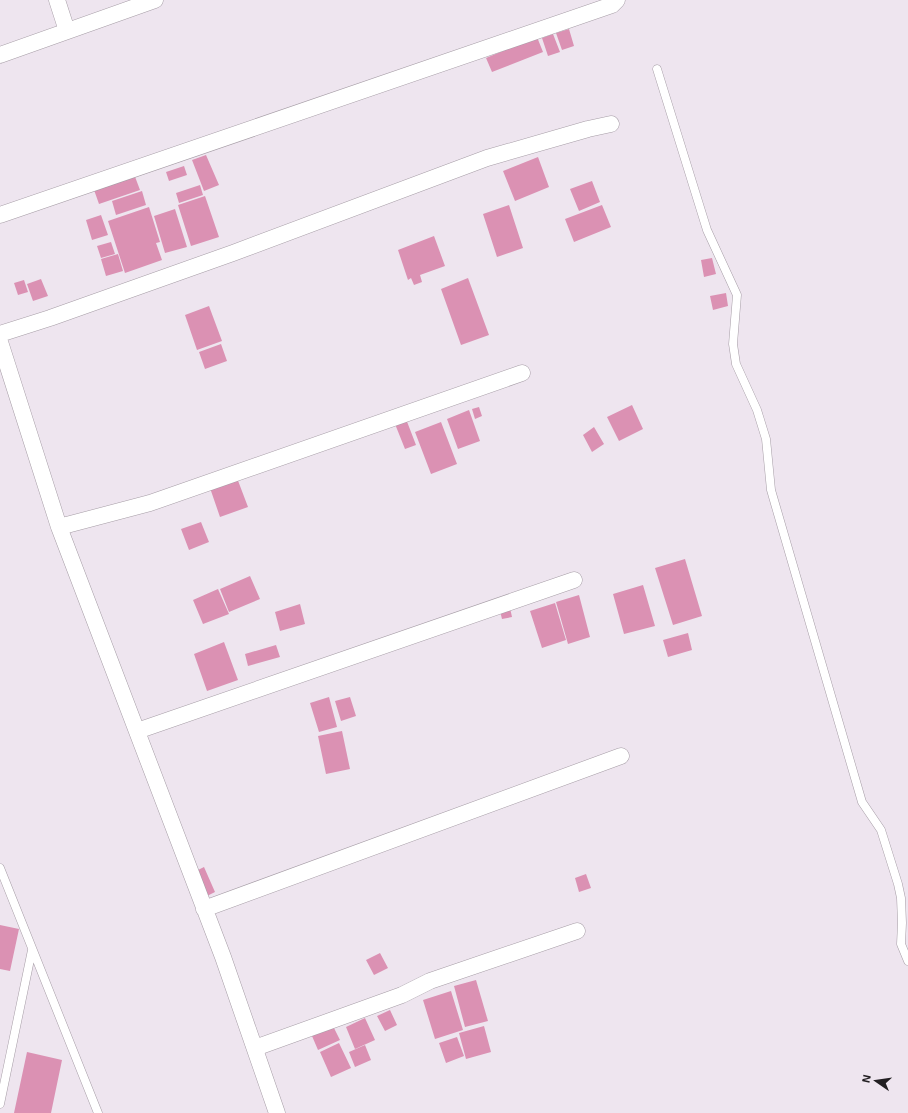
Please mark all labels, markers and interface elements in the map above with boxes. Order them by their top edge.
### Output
north arrow [856,1061,896,1101]
text: N [859,1073,873,1084]

